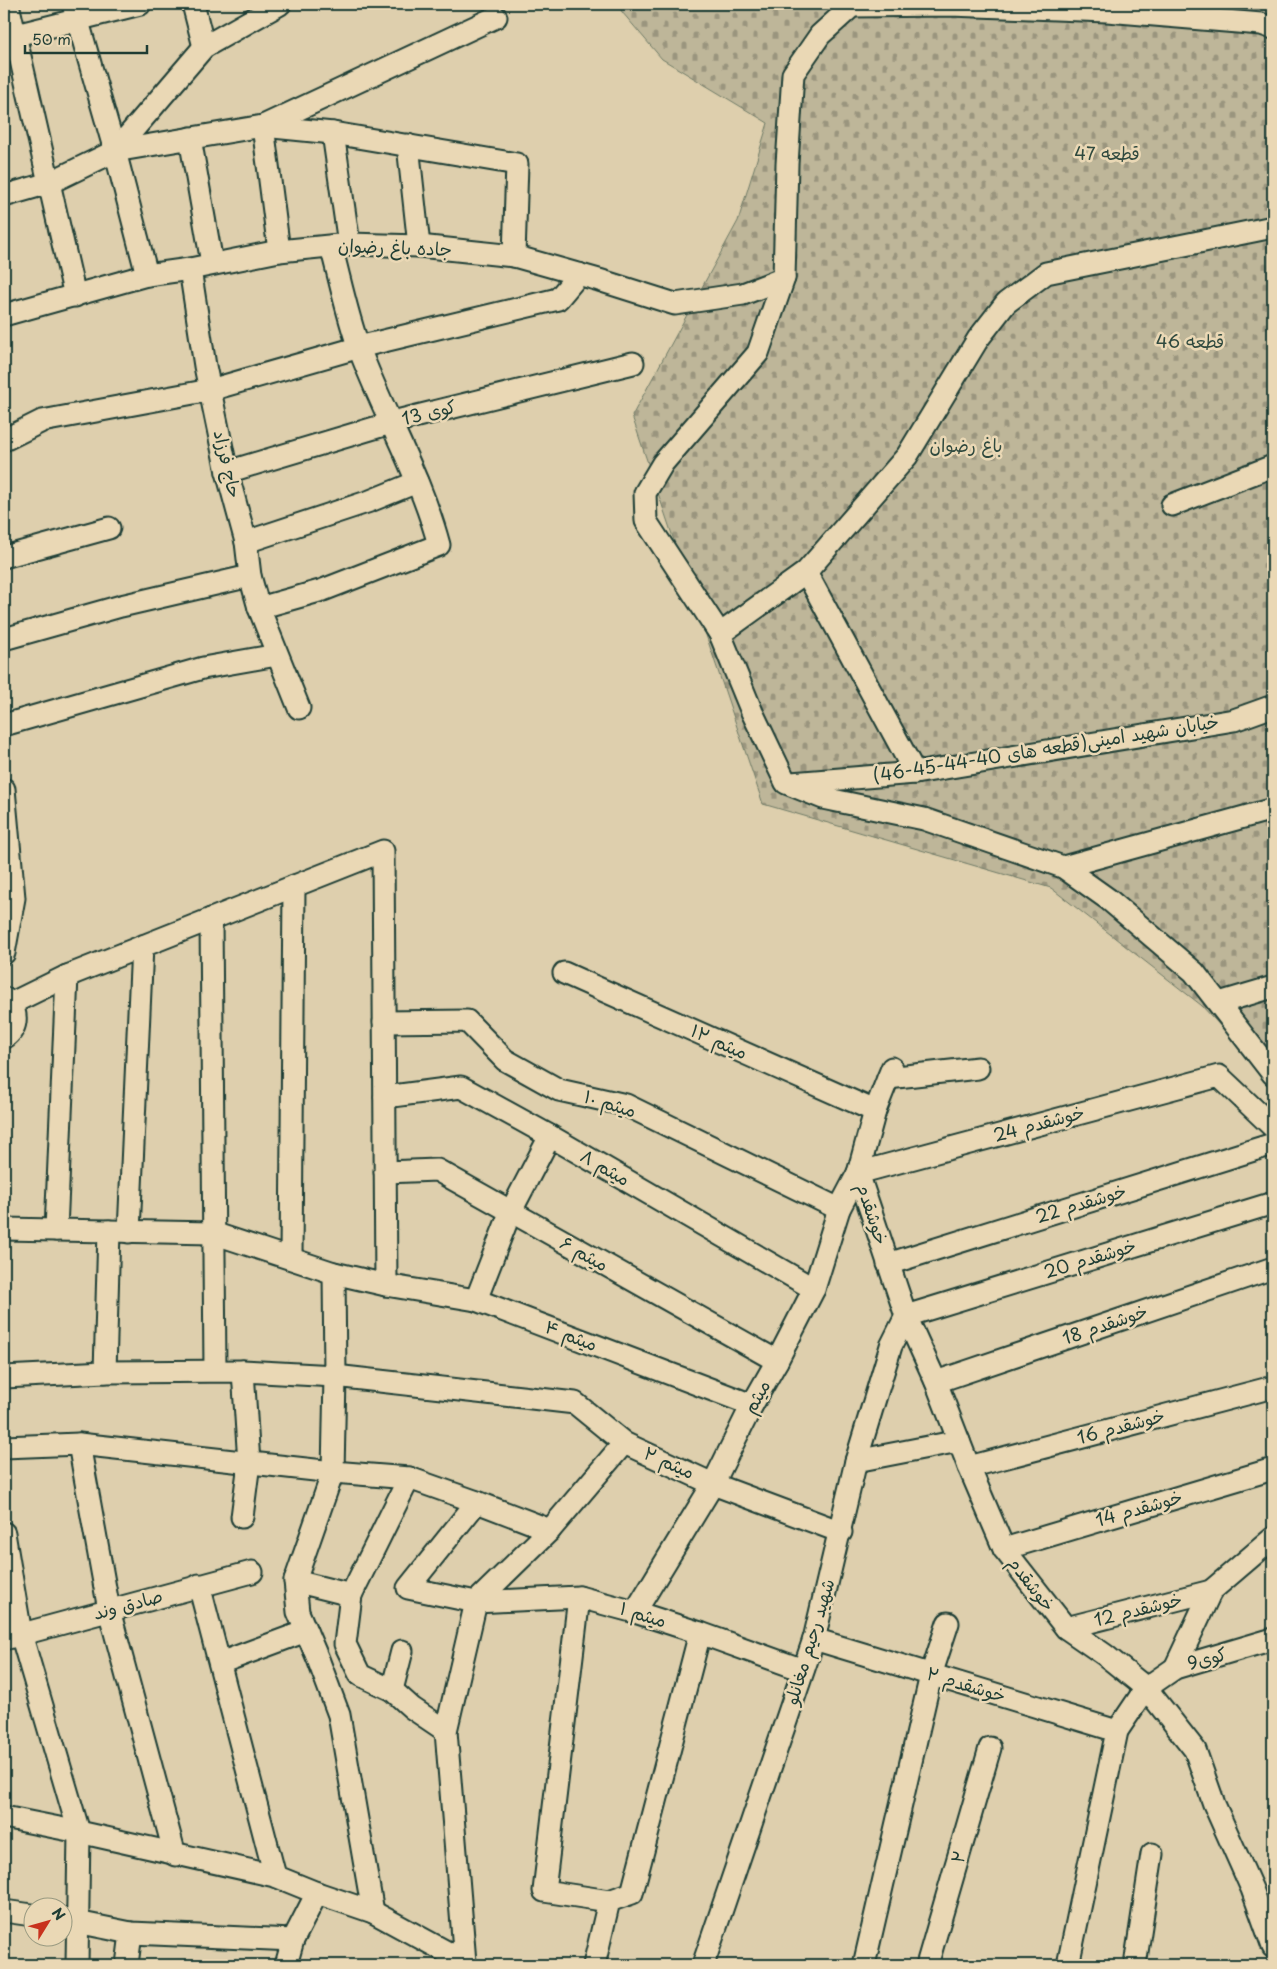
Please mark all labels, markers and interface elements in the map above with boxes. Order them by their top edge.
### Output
scale bar [25,22,148,54]
text: 50 m [32,27,71,50]
park label: قطعه 47 [1074,139,1140,166]
street label: جاده باغ رضوان [338,231,452,262]
park label: قطعه 46 [1156,327,1224,354]
street label: کوی 13 [398,392,459,431]
street label: حاج فرزاد [208,427,249,500]
park label: باغ رضوان [929,431,1003,458]
street label: خیابان شهید امینی(قطعه های 40-44-45-46) [871,707,1221,788]
street label: ۱۲ میثم [686,1016,752,1067]
street label: ۱۰ میثم [580,1082,640,1125]
street label: خوشقدم 24 [990,1097,1088,1150]
street label: ۸ میثم [575,1142,636,1193]
street label: خوشقدم 22 [1032,1176,1130,1231]
street label: خوشقدم [849,1179,896,1249]
street label: ۶ میثم [555,1228,614,1279]
street label: خوشقدم 20 [1040,1231,1140,1286]
street label: خوشقدم 18 [1058,1296,1151,1353]
street label: ۴ میثم [541,1312,602,1359]
street label: میثم [735,1374,778,1419]
street label: خوشقدم 16 [1074,1401,1168,1452]
street label: ۲ میثم [639,1439,699,1487]
street label: خوشقدم 14 [1092,1482,1186,1535]
street label: خوشقدم [1000,1550,1062,1618]
street label: شهید رحیم مغانلو [776,1575,842,1710]
street label: صادق وند [90,1581,165,1626]
street label: خوشقدم 12 [1091,1585,1185,1634]
street label: ۱ میثم [616,1594,670,1635]
street label: کوی9 [1184,1639,1230,1676]
street label: ۲ خوشقدم [923,1659,1009,1710]
street label: ۲ [943,1847,972,1866]
north arrow [22,1896,72,1946]
text: N [47,1903,71,1925]

